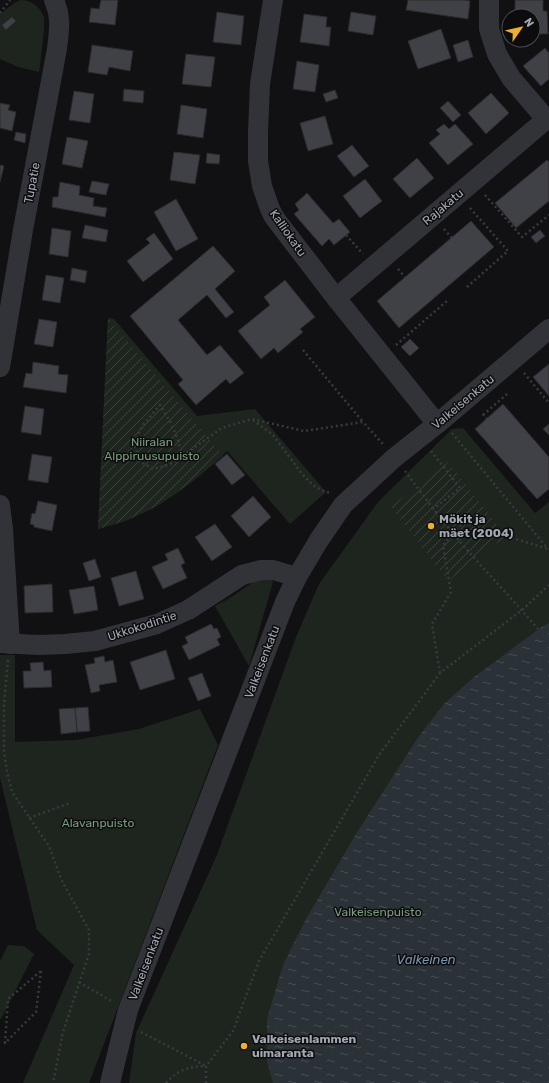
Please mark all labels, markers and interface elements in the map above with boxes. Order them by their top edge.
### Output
north arrow [501,8,541,48]
text: N [521,16,537,30]
street label: Tupatie [21,161,43,205]
street label: Rajakatu [420,186,466,228]
street label: Kalliokatu [267,207,309,259]
street label: Valkeisenkatu [429,372,497,432]
park label: Niiralan Alppiruusupuisto [104,435,200,463]
place label: Mökit ja mäet (2004) [439,512,514,540]
marker: Mökit ja mäet (2004) [426,521,436,531]
street label: Ukkokodintie [106,608,179,644]
street label: Valkeisenkatu [242,624,282,700]
park label: Alavanpuisto [62,816,134,830]
park label: Valkeisenpuisto [334,905,422,919]
street label: Valkeisenkatu [126,926,166,1002]
water label: Valkeinen [396,952,456,967]
place label: Valkeisenlammen uimaranta [252,1032,357,1060]
marker: Valkeisenlammen uimaranta [239,1041,249,1051]

